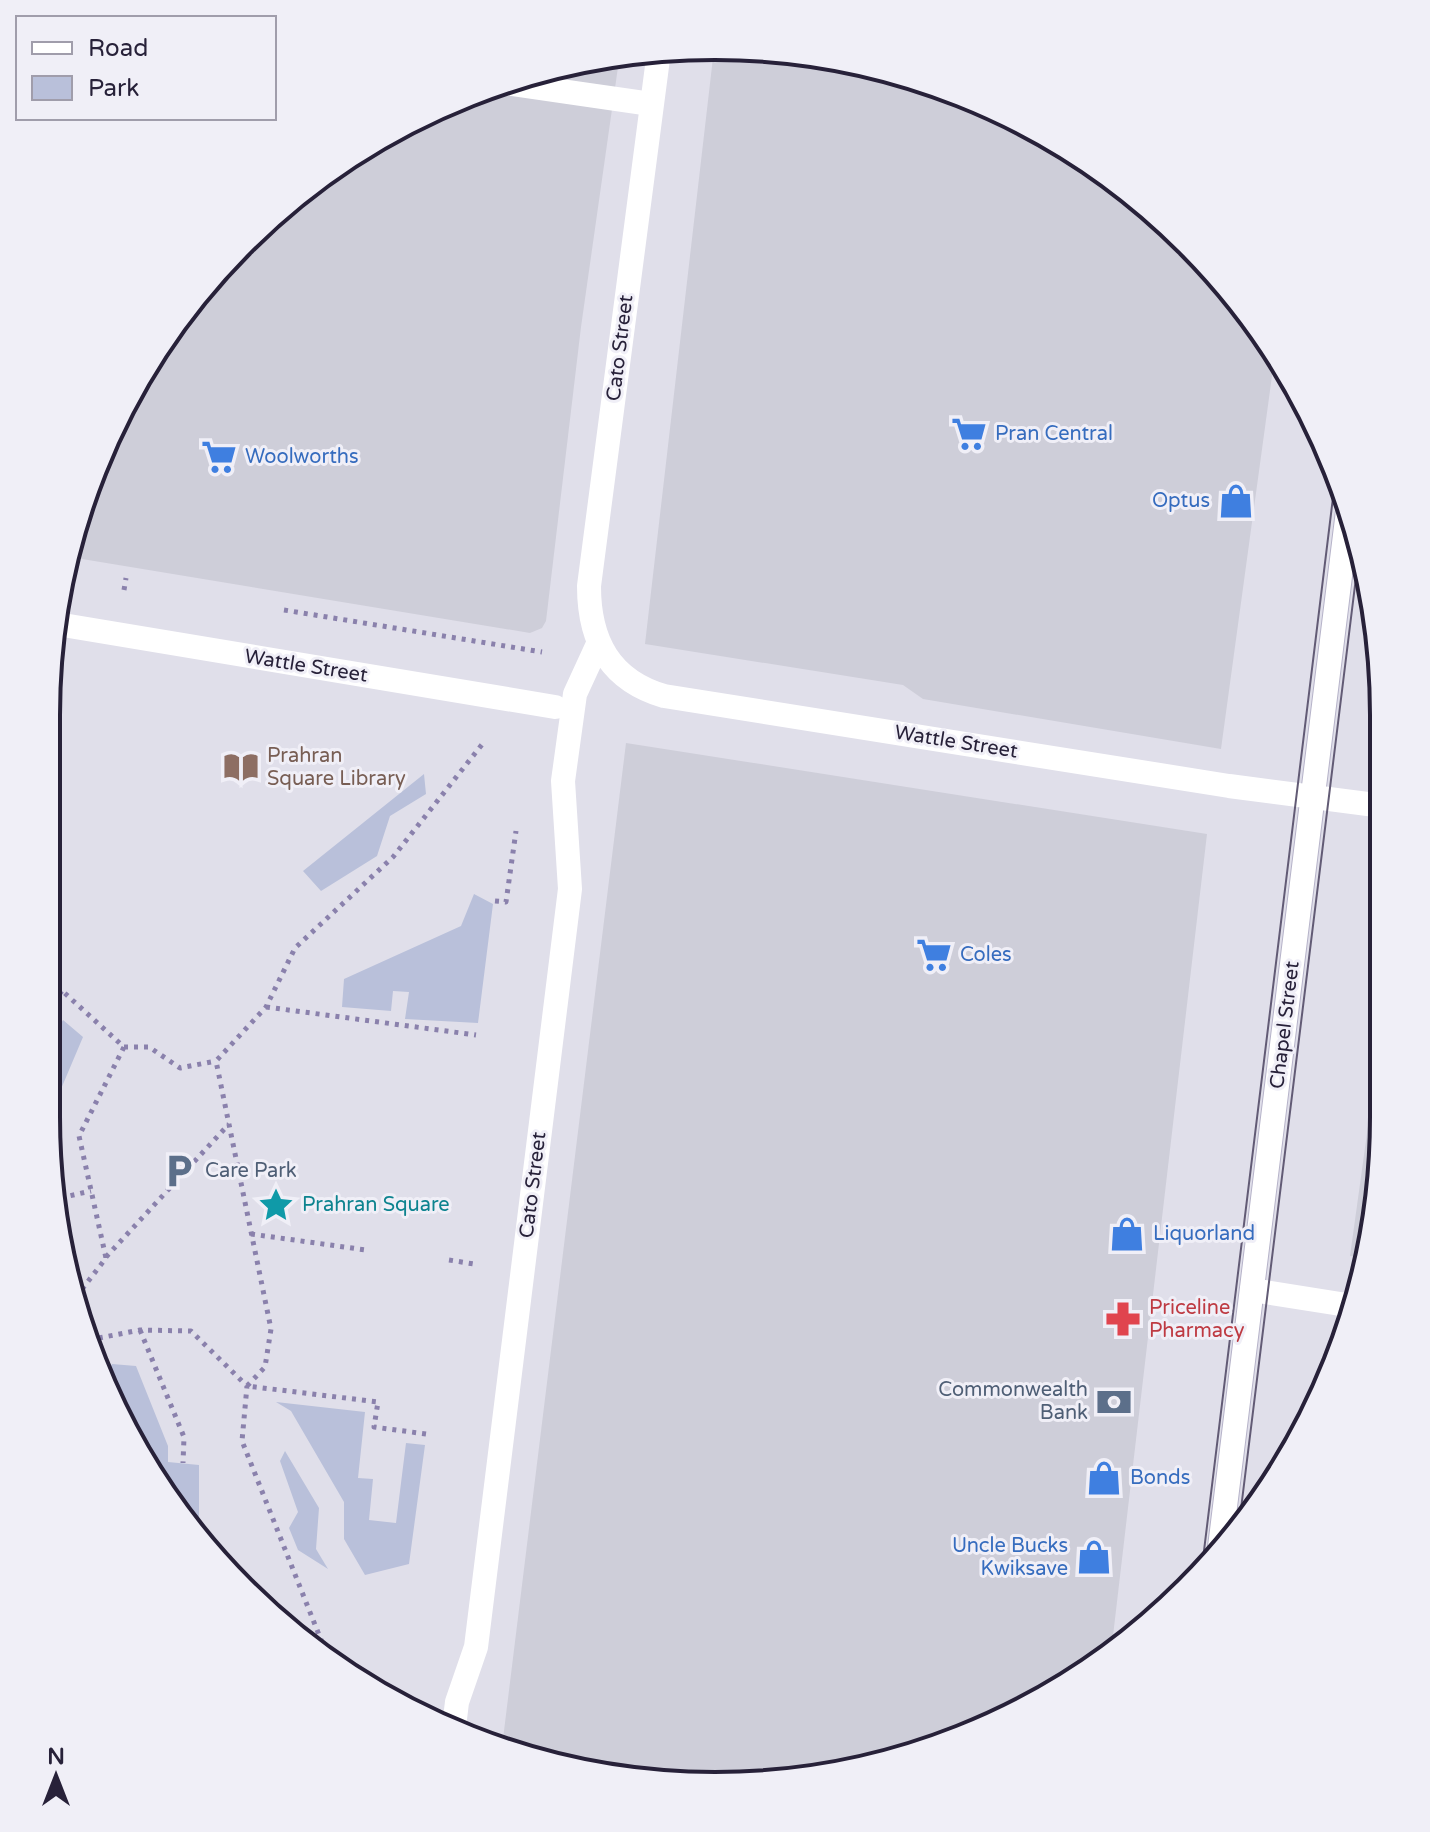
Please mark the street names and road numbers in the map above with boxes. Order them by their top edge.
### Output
street label: Cato Street [602,293,638,403]
street label: Wattle Street [243,644,370,688]
street label: Wattle Street [893,720,1020,764]
street label: Chapel Street [1265,959,1305,1090]
street label: Cato Street [515,1130,551,1240]

